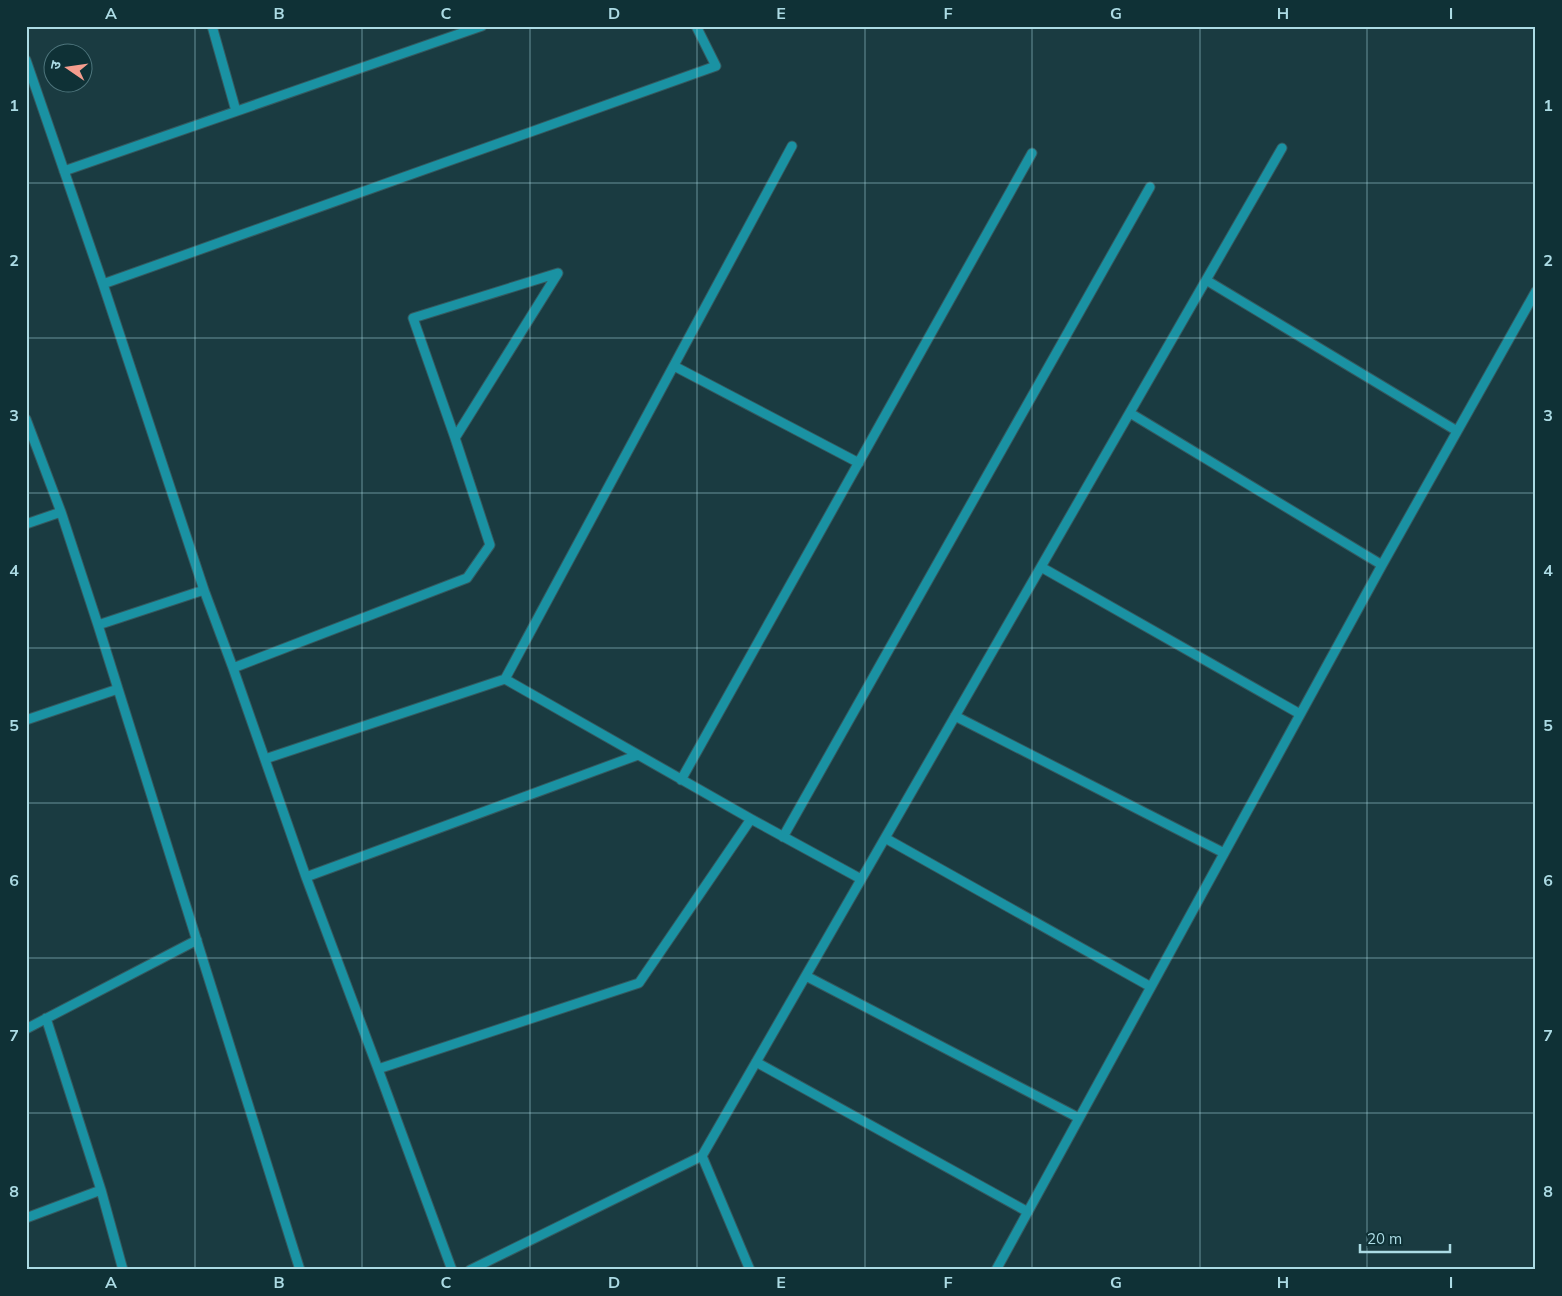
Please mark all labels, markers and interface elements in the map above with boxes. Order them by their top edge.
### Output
text: A [105,3,117,23]
text: B [273,3,285,23]
text: C [441,3,452,23]
text: D [608,3,620,23]
text: E [776,3,786,23]
text: F [943,3,953,23]
text: G [1110,3,1122,23]
text: H [1277,3,1289,23]
text: I [1449,3,1453,23]
north arrow [42,42,92,92]
text: उ [46,58,65,71]
text: 1 [9,95,19,115]
text: 1 [1543,95,1553,115]
text: 2 [9,250,19,270]
text: 2 [1543,250,1553,270]
text: 3 [9,405,19,425]
text: 3 [1543,405,1553,425]
text: 4 [9,560,19,580]
text: 4 [1543,560,1553,580]
text: 5 [9,715,19,735]
text: 5 [1543,715,1553,735]
text: 6 [9,870,19,890]
text: 6 [1543,870,1553,890]
text: 7 [9,1025,19,1045]
text: 7 [1543,1025,1553,1045]
text: 8 [9,1181,19,1201]
text: 8 [1543,1181,1553,1201]
scale bar [1360,1221,1450,1253]
text: 20 m [1367,1229,1402,1248]
text: A [105,1272,117,1292]
text: B [273,1272,285,1292]
text: C [441,1272,452,1292]
text: D [608,1272,620,1292]
text: E [776,1272,786,1292]
text: F [943,1272,953,1292]
text: G [1110,1272,1122,1292]
text: H [1277,1272,1289,1292]
text: I [1449,1272,1453,1292]

